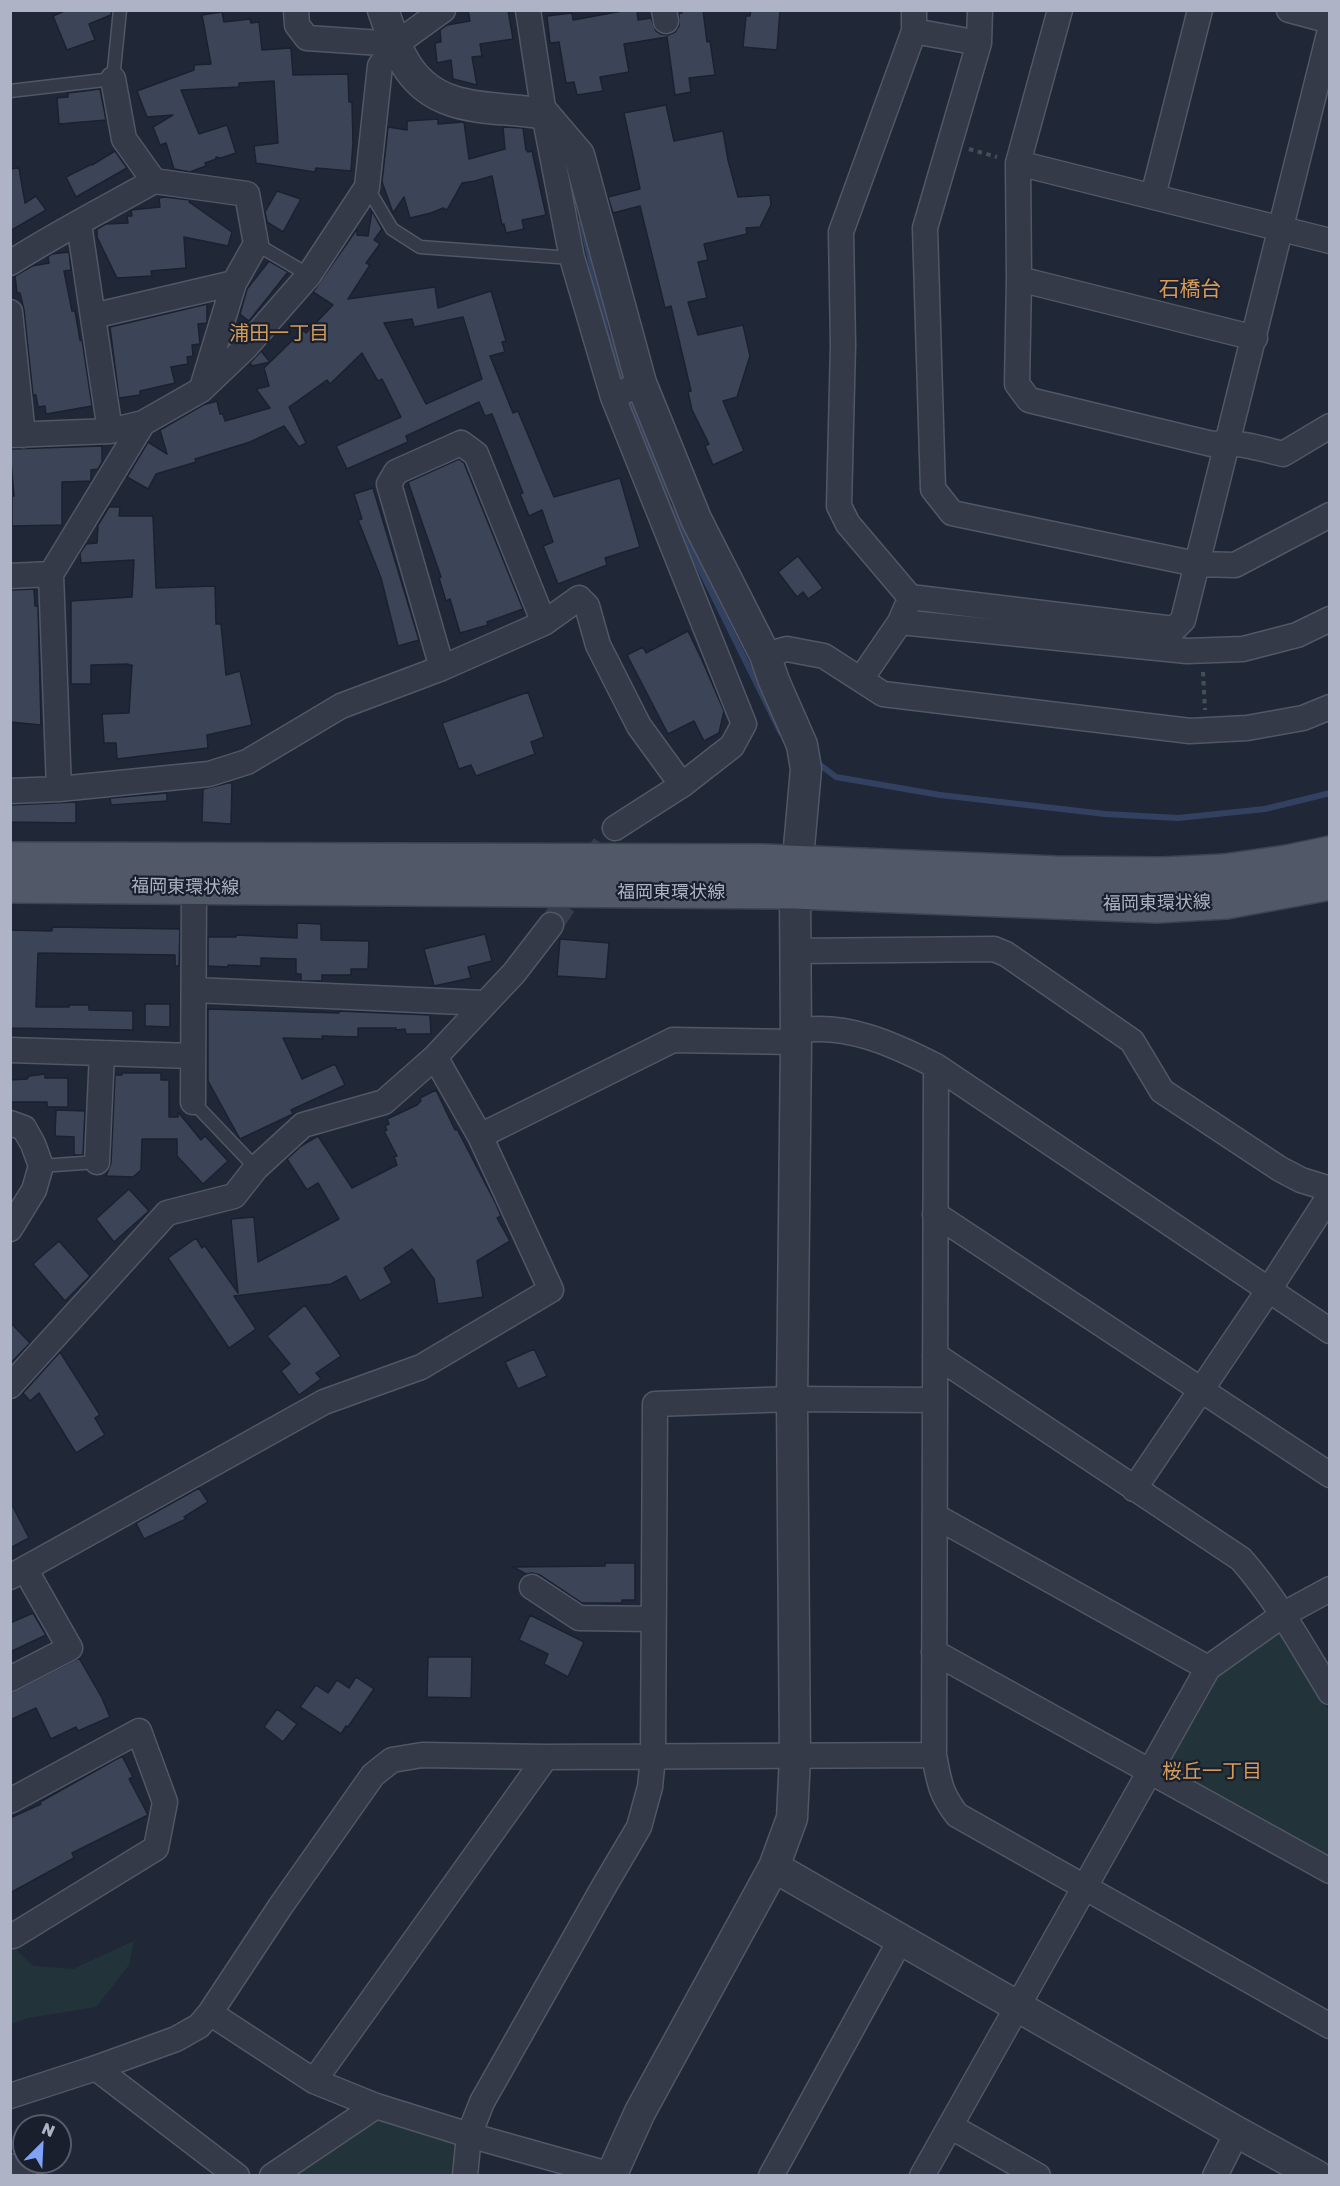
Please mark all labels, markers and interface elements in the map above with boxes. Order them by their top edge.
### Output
district label: 石橋台 [1159,276,1221,302]
district label: 浦田一丁目 [229,322,329,346]
street label: 福岡東環状線 [131,875,239,899]
street label: 福岡東環状線 [617,881,725,903]
street label: 福岡東環状線 [1103,891,1211,915]
district label: 桜丘一丁目 [1162,1760,1262,1784]
north arrow [12,2114,72,2174]
text: N [39,2118,58,2141]

